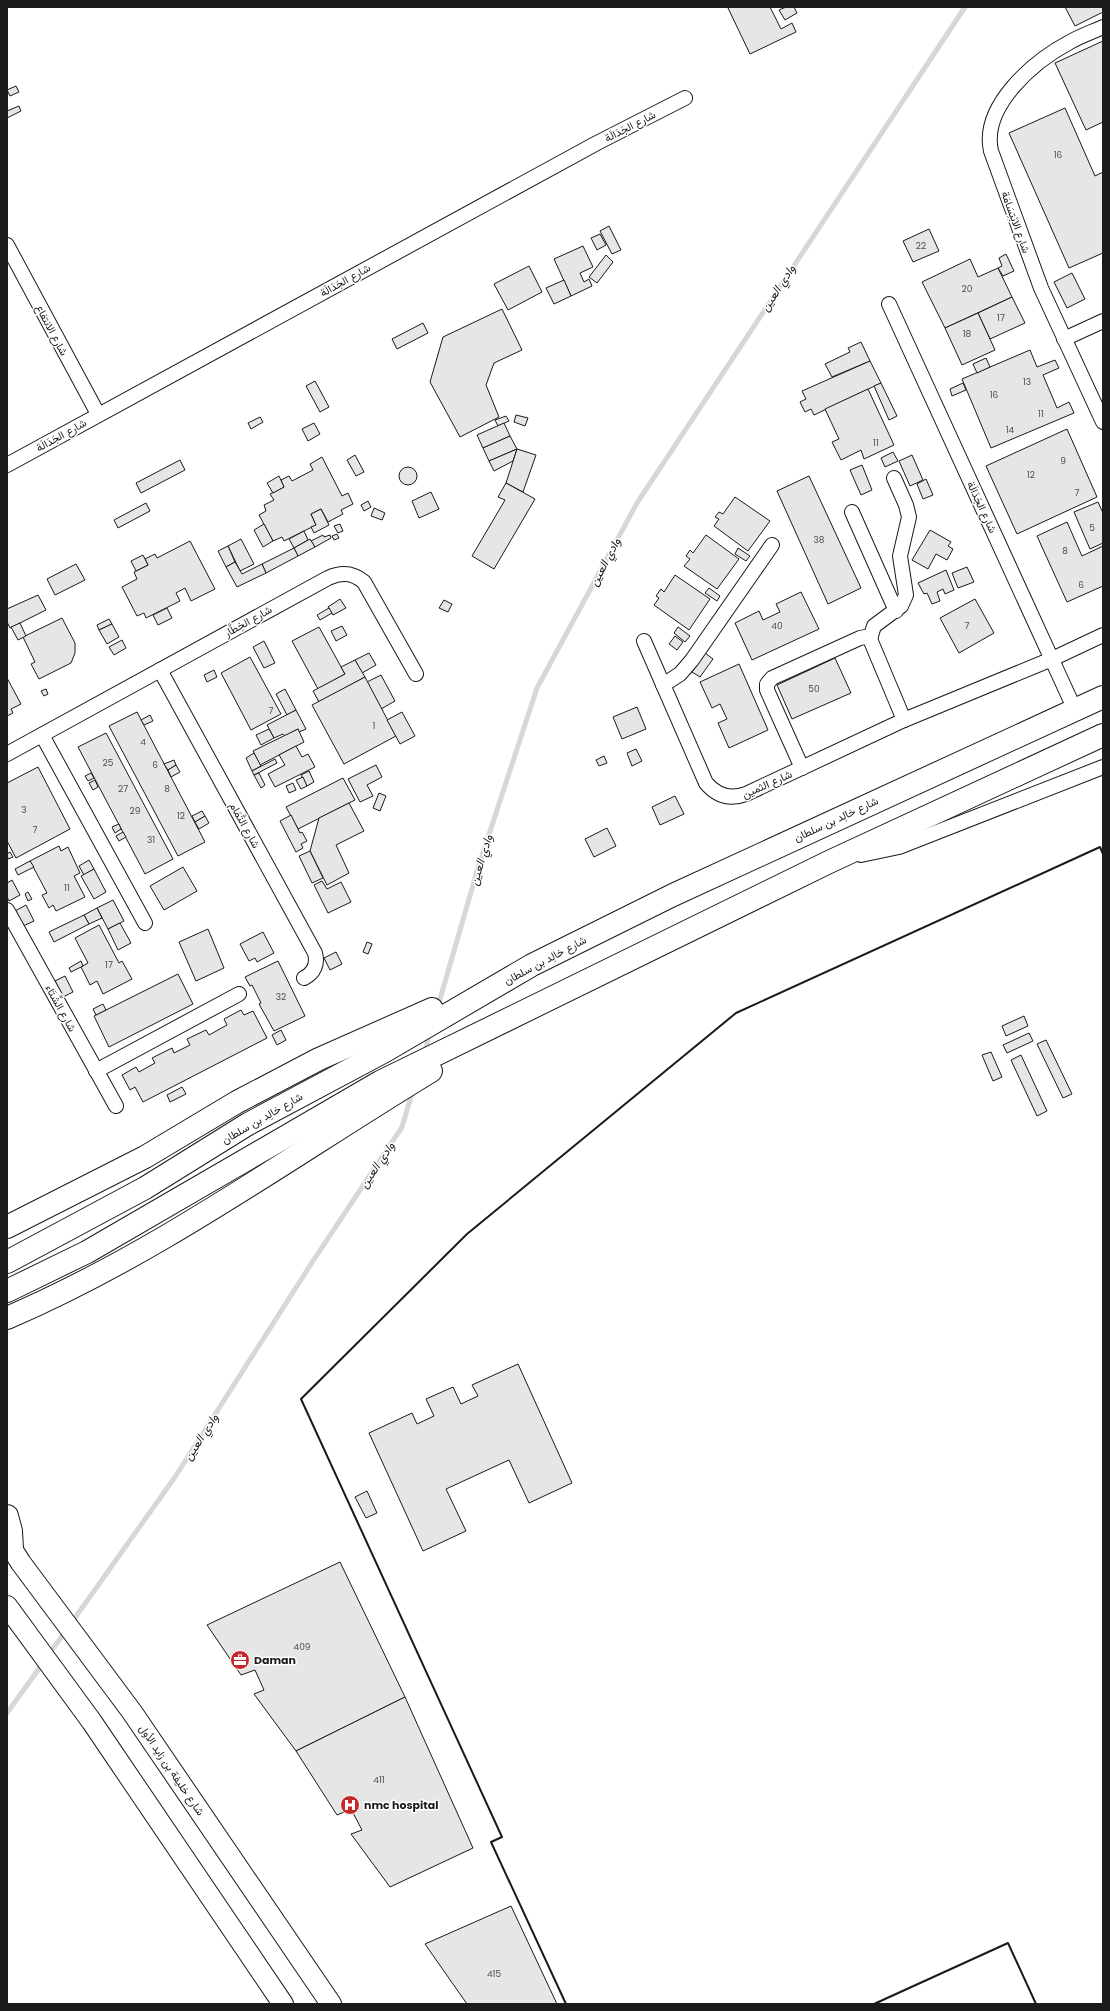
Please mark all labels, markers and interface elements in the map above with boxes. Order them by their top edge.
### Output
street label: شارع الجَدَالَة [602,106,659,146]
house number: 16 [1054,149,1063,161]
street label: شارع الابْتِسَامَة [997,189,1035,255]
house number: 22 [916,240,926,252]
street label: شارع الجَدَالَة [317,259,373,300]
water label: وادي العين [756,261,801,315]
house number: 20 [962,283,973,295]
street label: شارع الانتفاع [32,302,72,359]
house number: 17 [997,312,1005,324]
house number: 18 [963,328,972,340]
house number: 13 [1023,376,1031,388]
house number: 16 [990,389,999,401]
house number: 11 [1038,408,1044,420]
street label: شارع الجَدَالَة [33,414,89,455]
house number: 14 [1006,424,1015,436]
house number: 11 [873,437,879,449]
house number: 9 [1060,455,1066,467]
house number: 12 [1027,469,1035,481]
street label: شارع الجَدَالَة [963,478,1001,536]
house number: 7 [1075,487,1080,499]
house number: 5 [1089,522,1095,534]
water label: وادي العين [585,534,626,590]
house number: 38 [814,534,825,546]
house number: 8 [1062,545,1068,557]
house number: 6 [1078,579,1084,591]
street label: شارع الخِطَّار [220,601,275,641]
house number: 40 [771,620,783,632]
house number: 7 [965,620,970,632]
house number: 50 [808,683,820,695]
house number: 7 [269,705,274,717]
house number: 1 [373,720,376,732]
house number: 4 [140,736,146,748]
house number: 25 [103,757,114,769]
house number: 6 [152,759,158,771]
street label: شارع الثمين [739,766,795,802]
house number: 27 [118,783,128,795]
house number: 8 [164,783,170,795]
street label: شارع خالِد بن سلطان [791,792,881,846]
street label: شارع التَّمَام [226,799,264,851]
house number: 3 [21,804,27,816]
house number: 29 [130,805,141,817]
house number: 12 [177,810,185,822]
house number: 7 [33,824,38,836]
water label: وادي العين [465,832,498,888]
house number: 31 [147,834,155,846]
house number: 11 [64,882,70,894]
street label: شارع خالِد بن سلطان [501,931,589,988]
house number: 17 [105,959,113,971]
street label: شارع الشِّتَاء [41,982,81,1035]
house number: 32 [276,991,286,1003]
street label: شارع خالِد بن سلطان [218,1088,306,1148]
water label: وادي العين [355,1138,400,1192]
water label: وادي العين [179,1410,224,1464]
house number: 409 [294,1641,311,1653]
office icon: Daman [229,1649,251,1671]
place label: Daman [254,1652,296,1668]
street label: شارع خليفة بن زايد الأول [136,1721,209,1819]
house number: 411 [373,1774,385,1786]
hospital icon: nmc hospital [339,1794,361,1816]
place label: nmc hospital [364,1797,439,1813]
house number: 415 [487,1968,501,1980]

